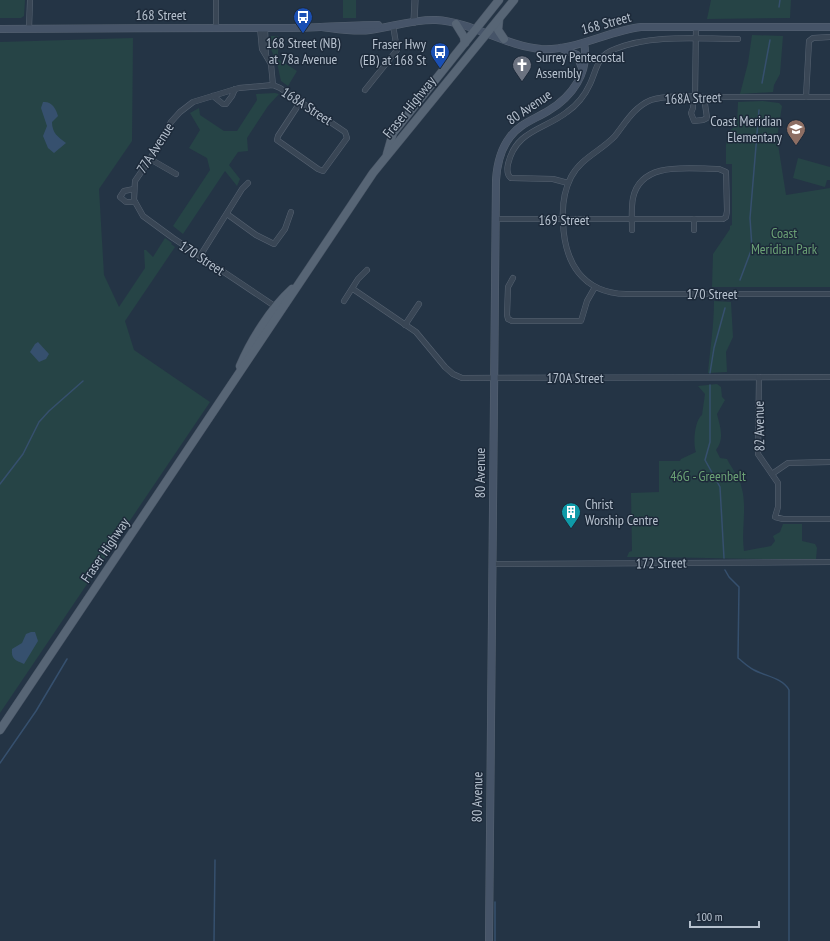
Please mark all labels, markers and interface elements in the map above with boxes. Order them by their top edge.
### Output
street label: 168 Street [136,6,187,24]
bus stop icon: 168 Street (NB) at 78a Avenue [292,6,314,34]
street label: 168 Street [579,8,633,38]
place label: 168 Street (NB) at 78a Avenue [266,34,341,68]
place label: Fraser Hwy (EB) at 168 St [360,35,427,69]
bus stop icon: Fraser Hwy (EB) at 168 St [429,41,451,69]
place label: Surrey Pentecostal Assembly [536,48,625,82]
church icon: Surrey Pentecostal Assembly [511,54,533,82]
street label: Fraser Highway [379,72,440,142]
street label: 168A Street [278,83,336,129]
street label: 80 Avenue [503,85,555,129]
street label: 168A Street [664,88,722,108]
place label: Coast Meridian Elementary [710,112,783,146]
school or university icon: Coast Meridian Elementary [785,118,807,146]
street label: 77A Avenue [132,119,178,177]
street label: 169 Street [539,211,590,229]
park label: Coast Meridian Park [751,224,818,258]
street label: 170 Street [176,237,228,279]
street label: 170 Street [687,285,738,303]
street label: 170A Street [546,369,604,387]
street label: 82 Avenue [750,400,768,451]
street label: 80 Avenue [471,447,489,498]
park label: 46G - Greenbelt [670,467,746,485]
place label: Christ Worship Centre [585,495,658,529]
building icon: Christ Worship Centre [560,501,582,529]
street label: Fraser Highway [77,514,134,586]
street label: 172 Street [635,554,687,572]
street label: 80 Avenue [468,771,486,822]
scale bar [690,903,759,929]
text: 100 m [696,909,723,924]

